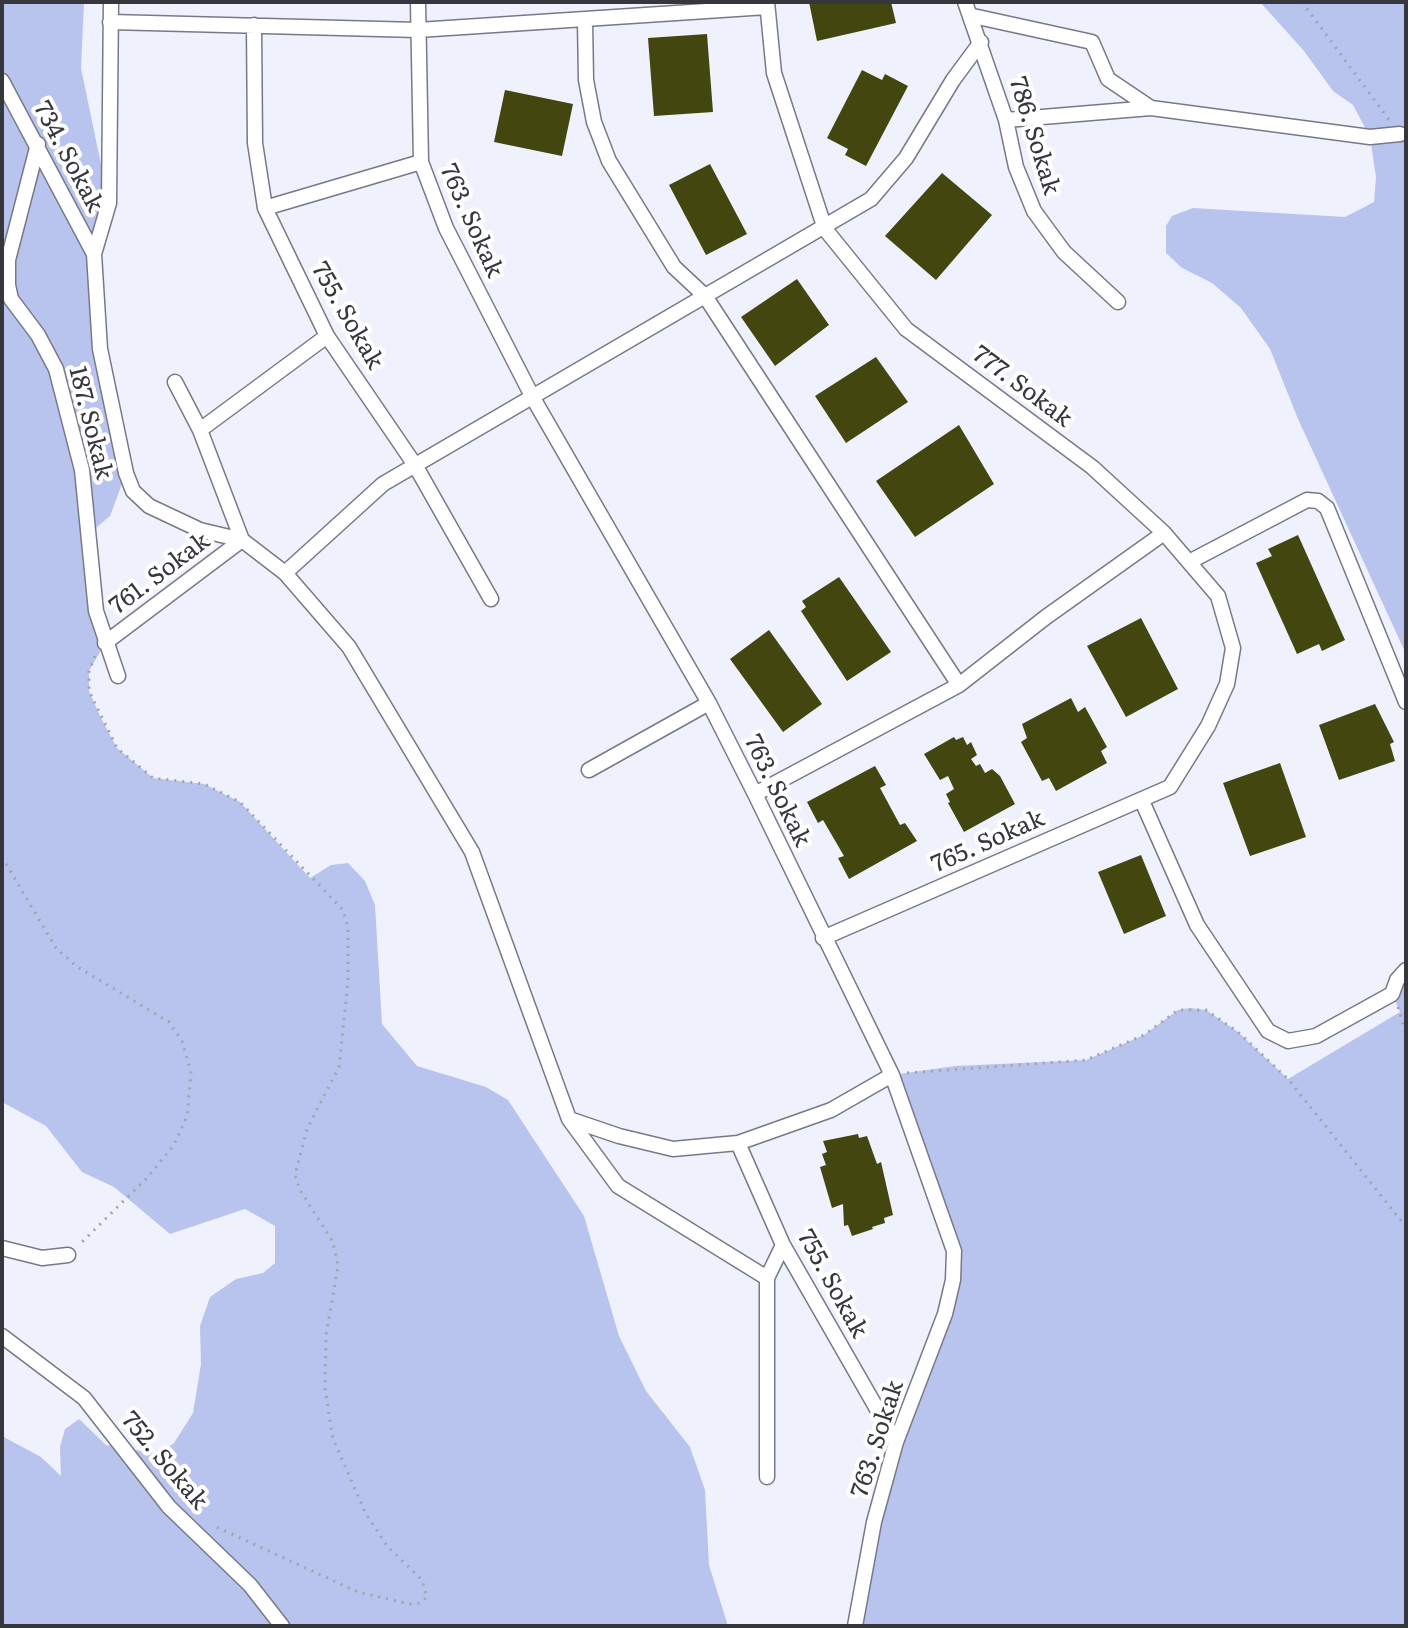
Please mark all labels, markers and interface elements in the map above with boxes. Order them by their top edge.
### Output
street label: 786. Sokak [1002,74,1066,198]
street label: 734. Sokak [27,97,109,217]
street label: 763. Sokak [433,160,509,282]
street label: 755. Sokak [305,257,389,375]
street label: 777. Sokak [967,340,1077,434]
street label: 187. Sokak [62,363,118,483]
street label: 761. Sokak [104,527,216,621]
street label: 763. Sokak [738,730,816,852]
street label: 765. Sokak [927,804,1049,880]
street label: 755. Sokak [791,1225,873,1343]
street label: 763. Sokak [846,1377,910,1501]
street label: 752. Sokak [115,1406,213,1516]

